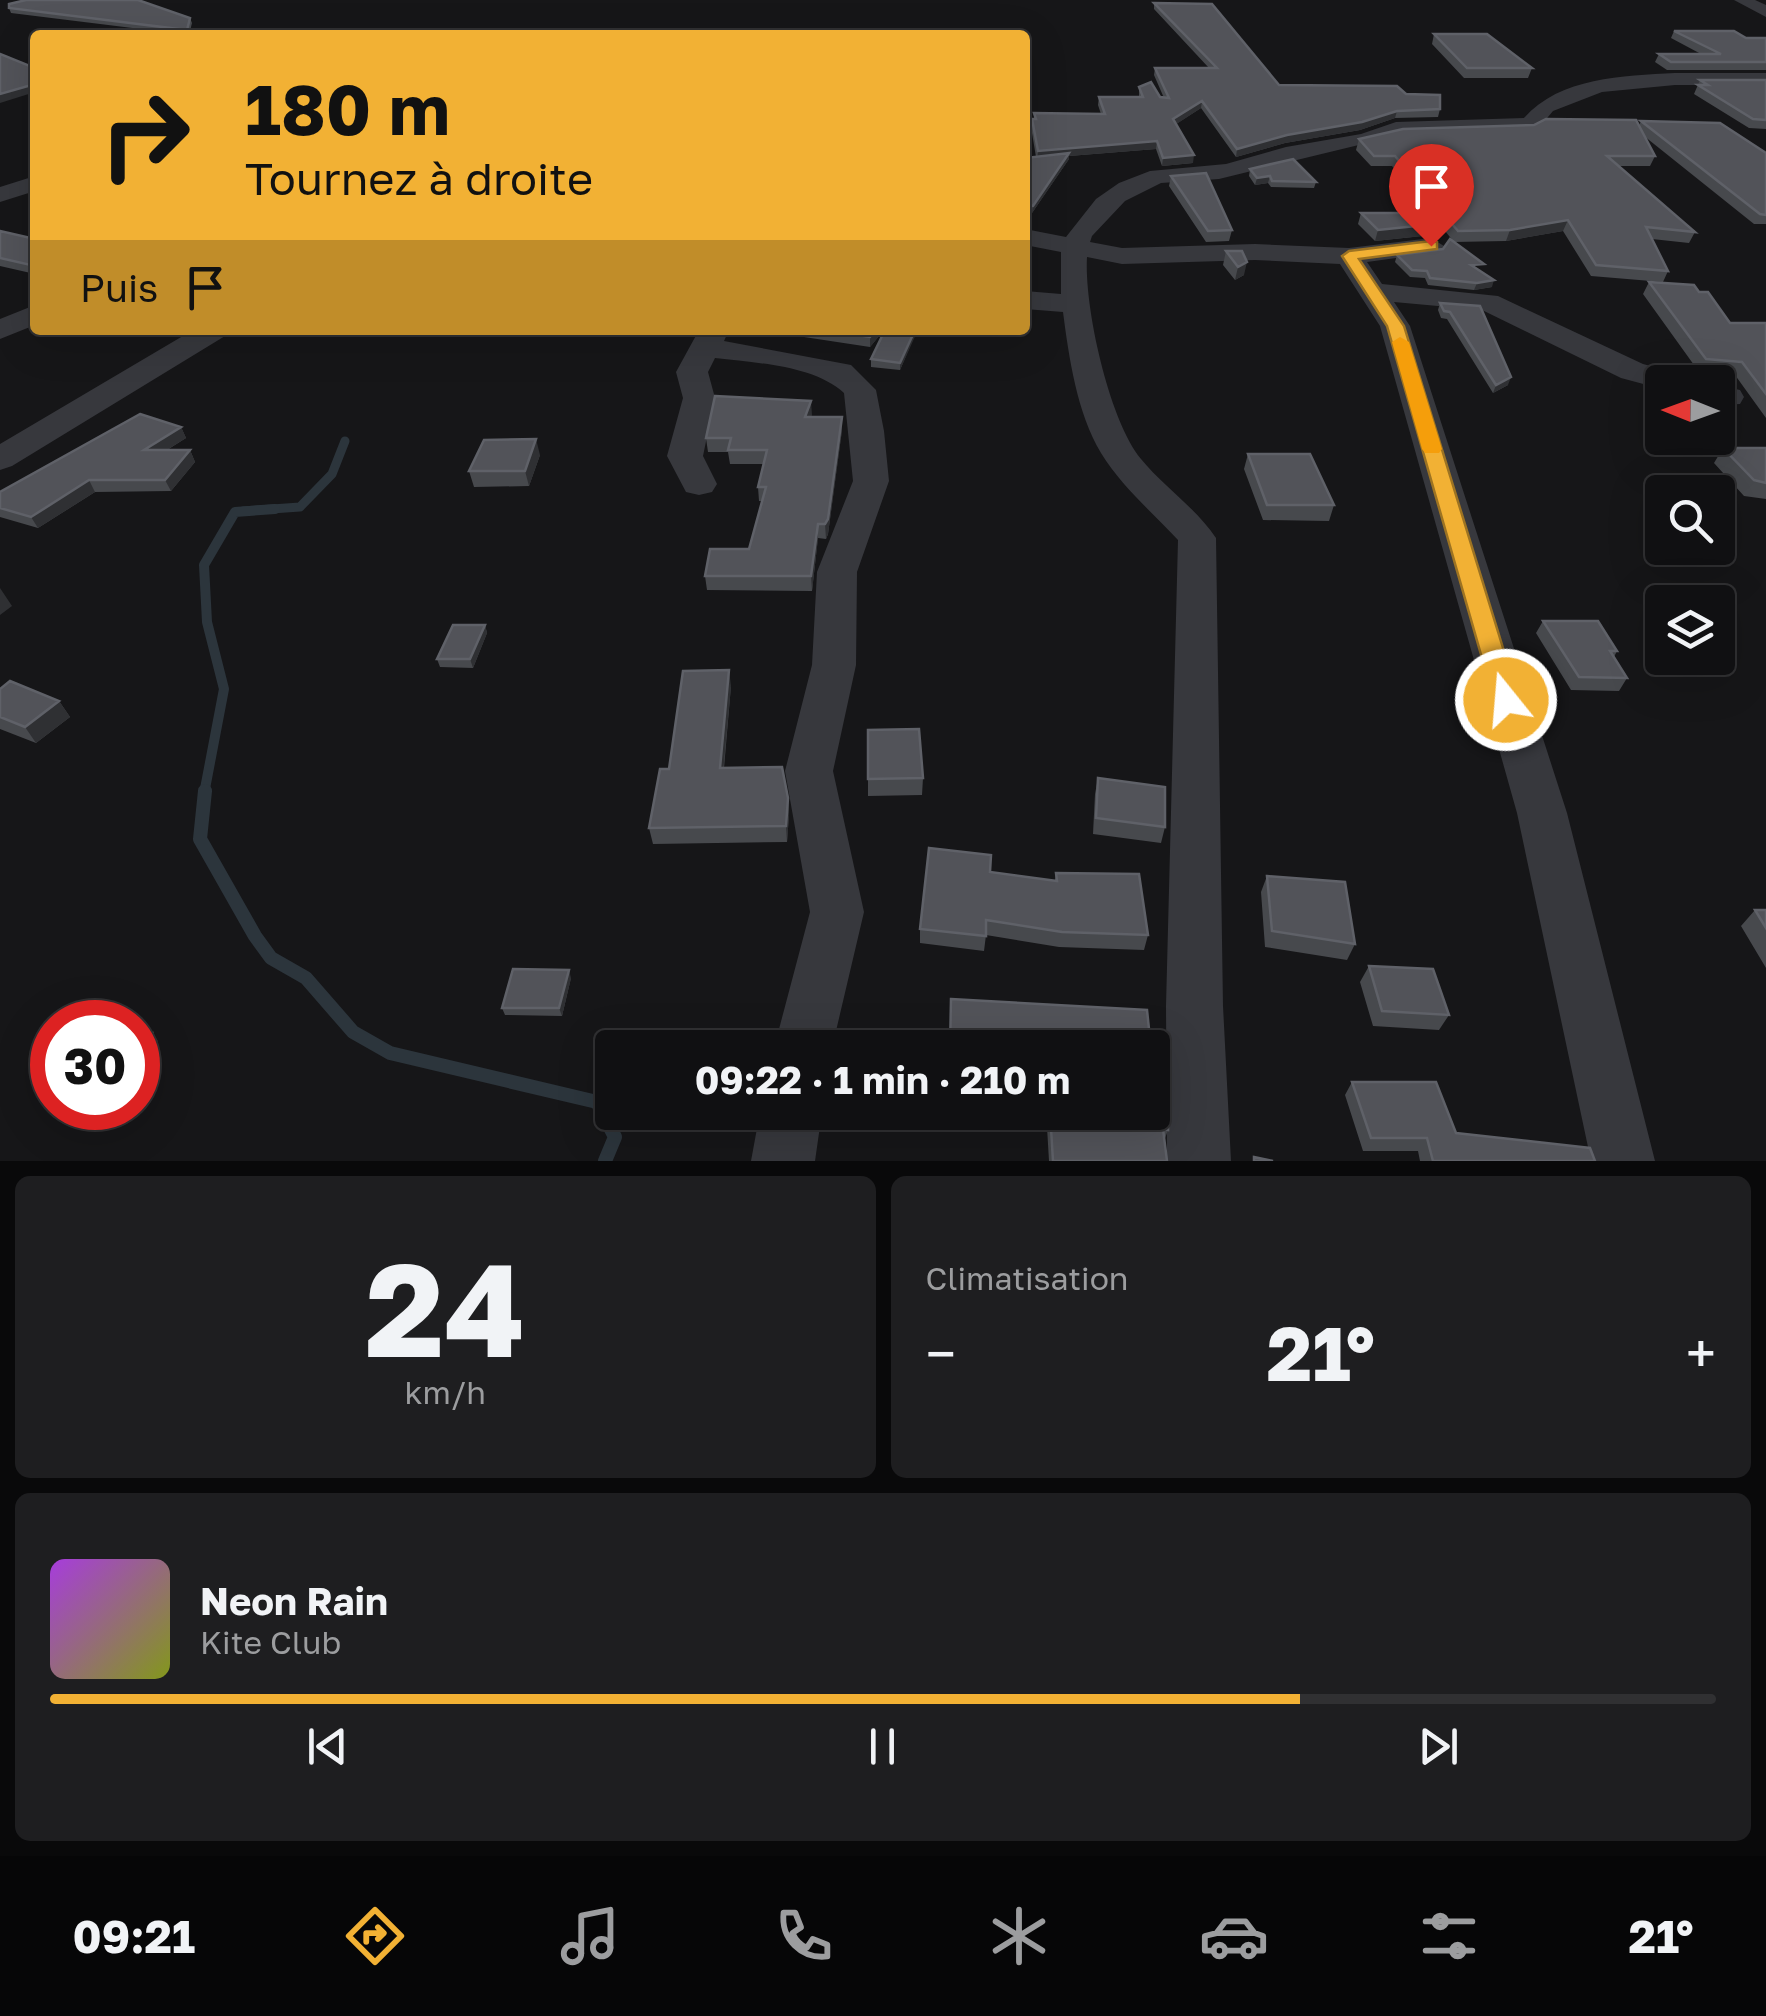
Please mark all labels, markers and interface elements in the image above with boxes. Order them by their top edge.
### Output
text: 180 m [245,66,450,150]
icon: right [80,70,210,200]
pin [1389,144,1474,247]
text: Tournez à droite [245,151,593,205]
icon: arrive [1404,159,1459,214]
icon: arrive [178,260,233,315]
text: Puis [80,265,158,310]
north arrow [1645,365,1735,455]
map controls [1645,365,1735,675]
button: search [1645,475,1735,565]
button: layers [1645,585,1735,675]
position arrow [1454,648,1558,752]
speed limit sign: 30 [30,1000,160,1130]
text: 09:22 · 1 min · 210 m [695,1057,1070,1102]
text: 24 [365,1230,526,1386]
text: Climatisation [926,1259,1129,1297]
text: 21° [1266,1307,1375,1398]
text: − [926,1320,956,1386]
text: + [1686,1320,1716,1386]
text: km/h [405,1373,486,1411]
text: Neon Rain [200,1578,388,1623]
text: Kite Club [200,1623,341,1661]
icon: previous [300,1719,355,1774]
icon: pause [855,1719,910,1774]
icon: next [1411,1719,1466,1774]
icon: directions [340,1901,410,1971]
icon: music [555,1901,625,1971]
icon: phone [769,1901,839,1971]
icon: climate [984,1901,1054,1971]
icon: car [1199,1901,1269,1971]
icon: filters [1414,1901,1484,1971]
text: 09:21 [72,1909,195,1963]
text: 21° [1628,1909,1694,1963]

